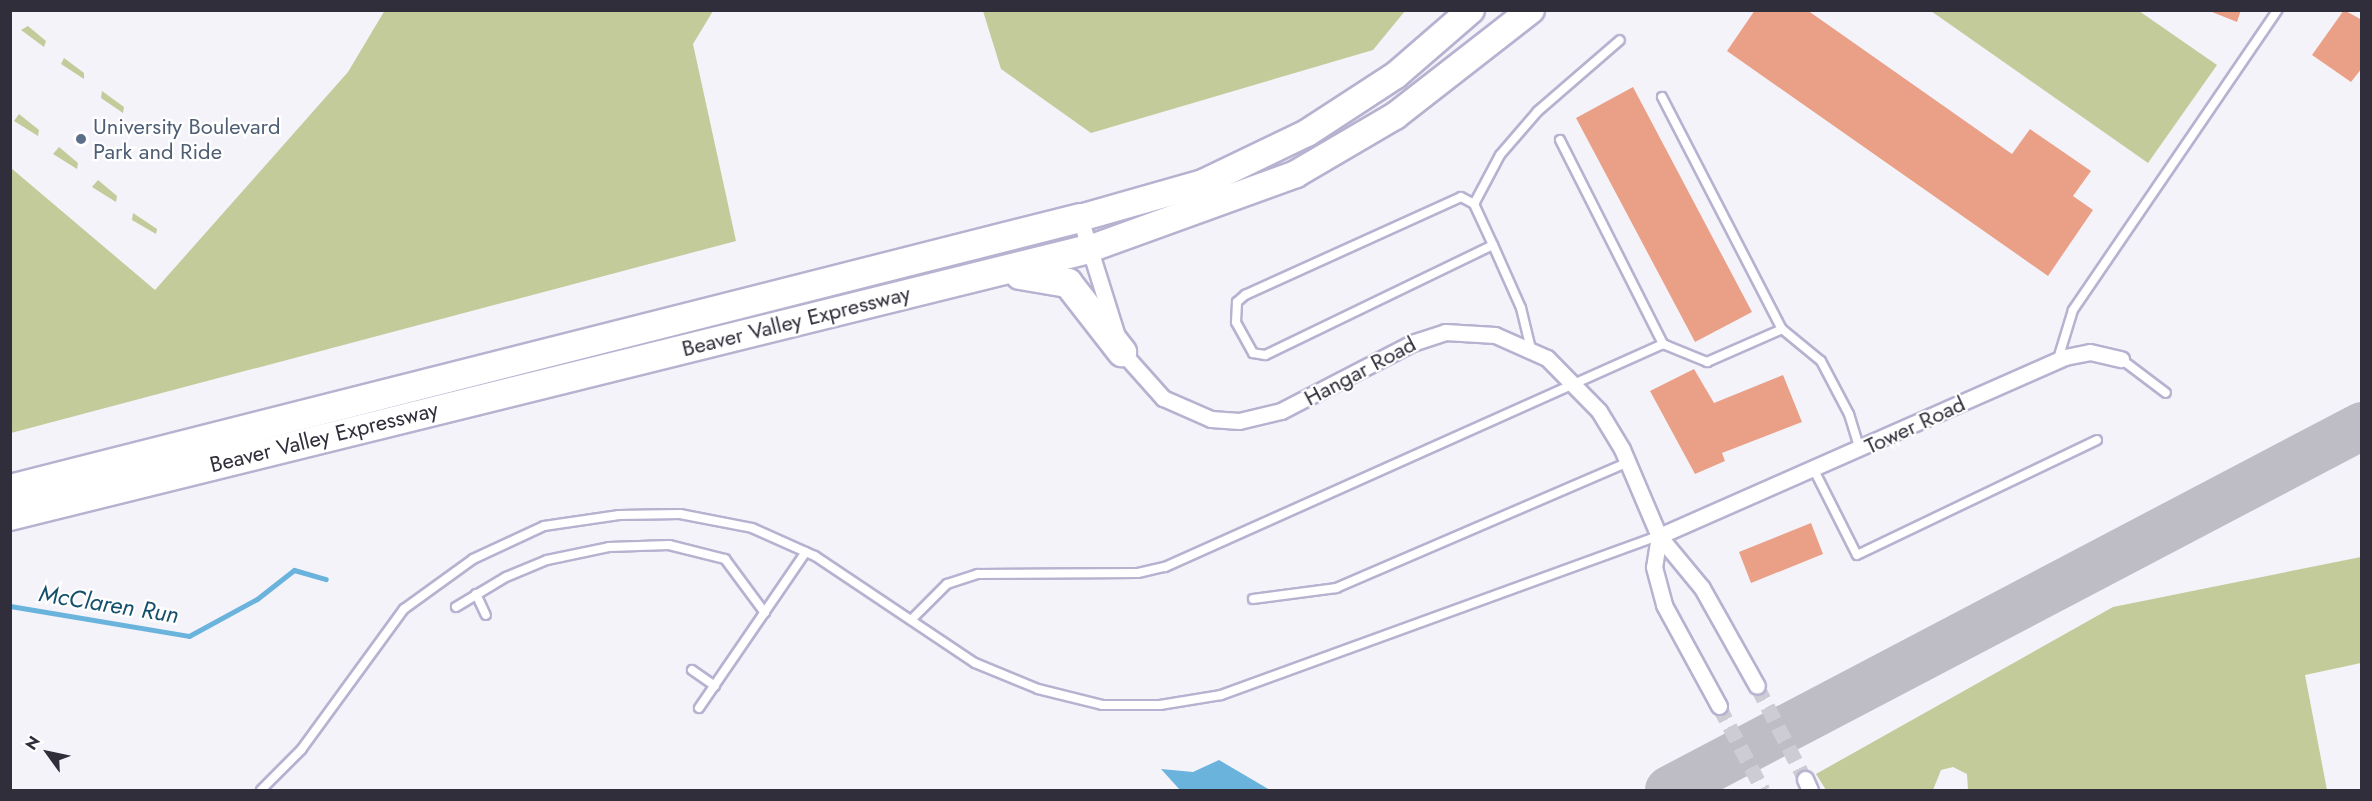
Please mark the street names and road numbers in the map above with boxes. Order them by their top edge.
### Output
street label: Beaver Valley Expressway [679,280,913,362]
street label: Hangar Road [1300,331,1420,411]
street label: Tower Road [1861,390,1969,460]
street label: Beaver Valley Expressway [207,396,441,478]

